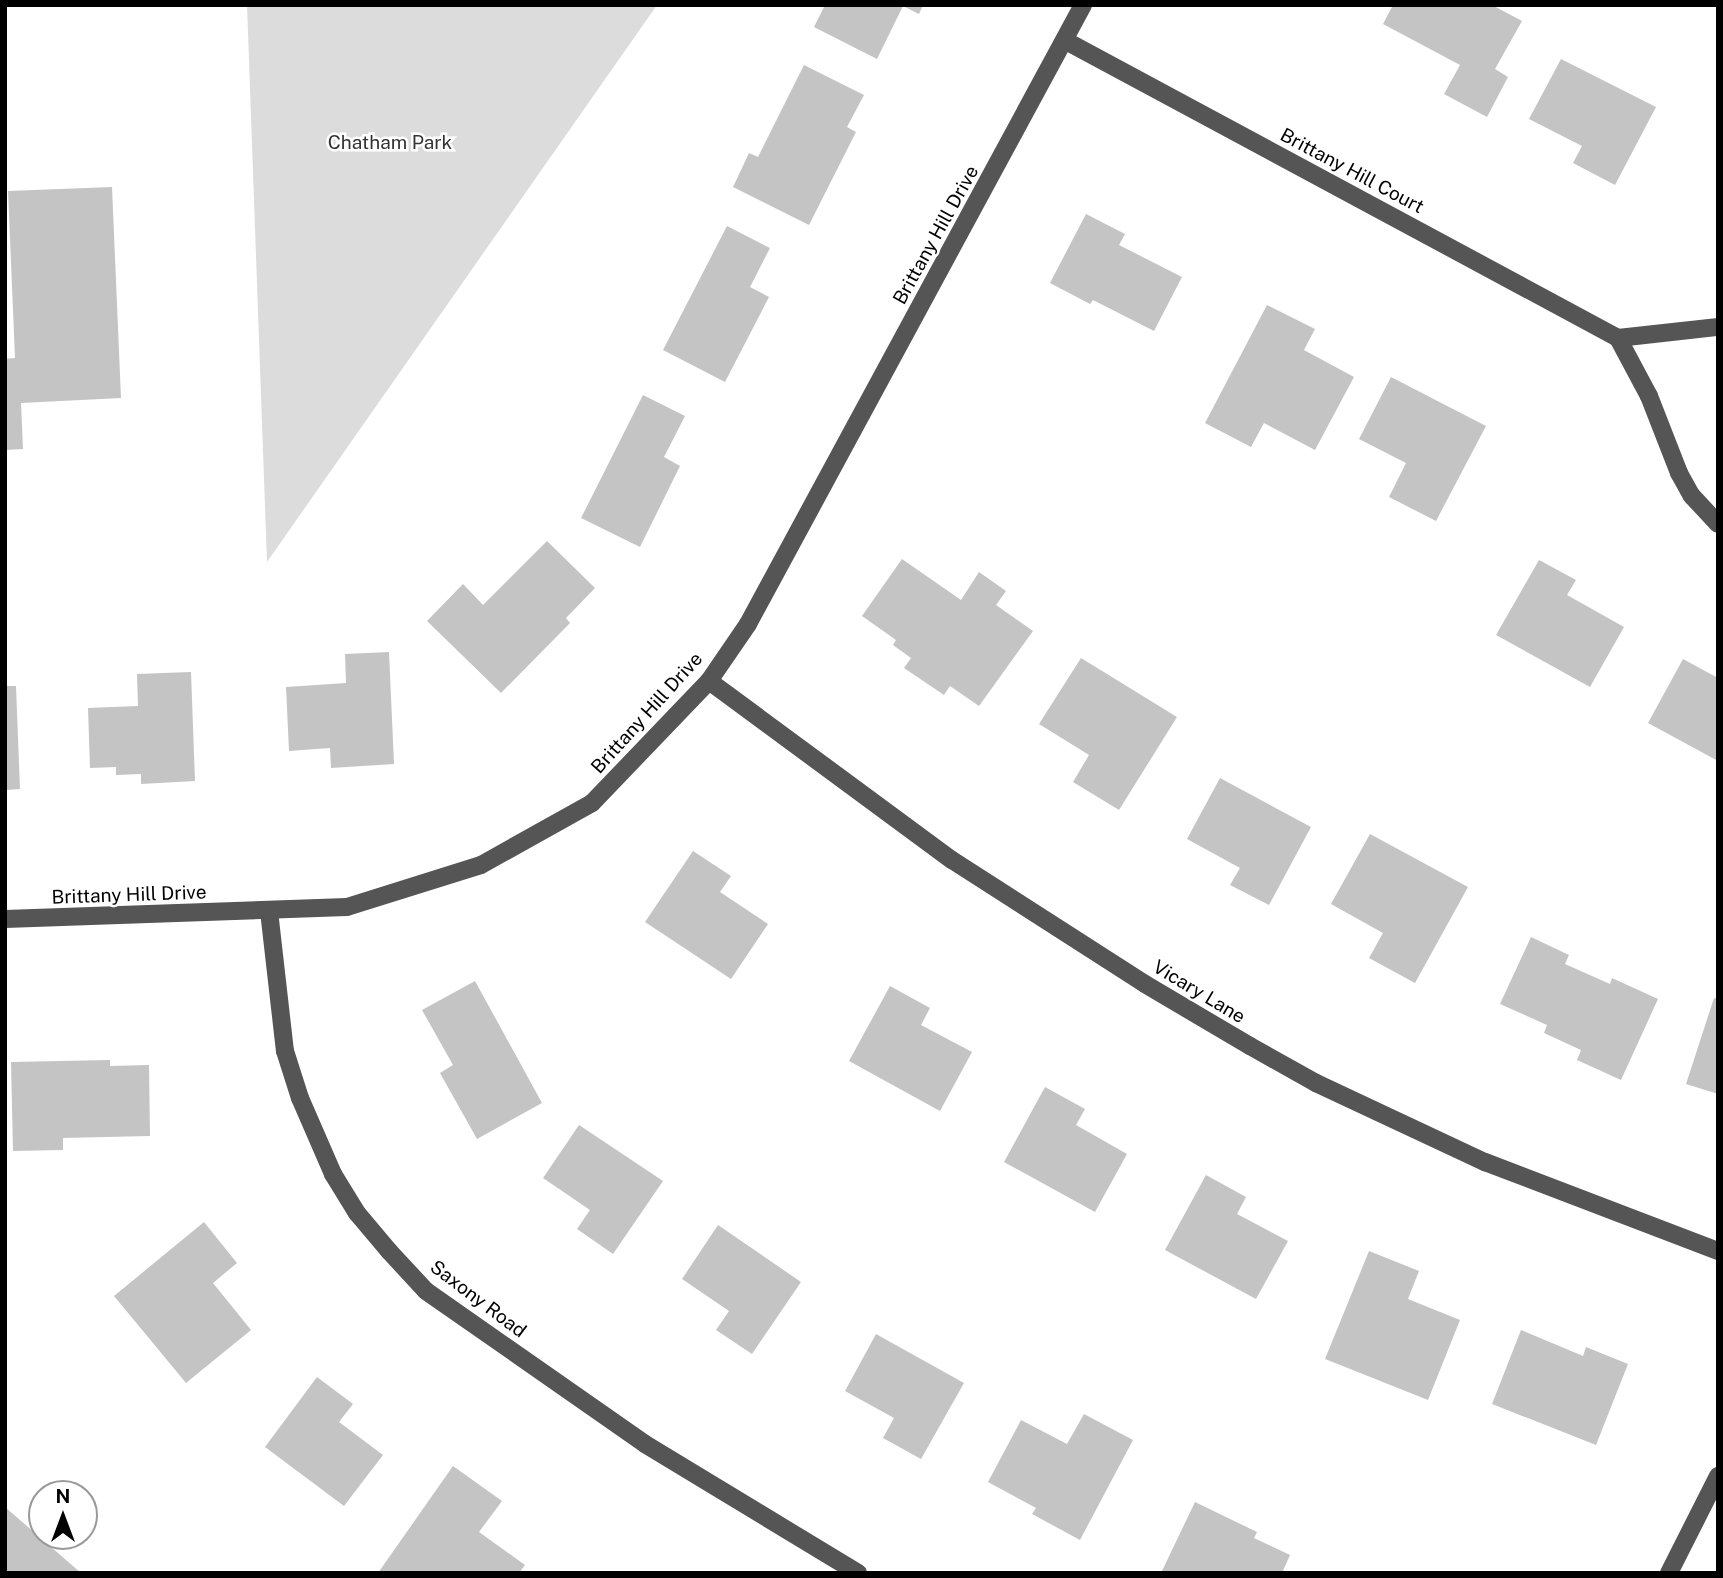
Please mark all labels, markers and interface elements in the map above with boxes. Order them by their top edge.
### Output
street label: Brittany Hill Court [1276,124,1428,218]
park label: Chatham Park [328,132,452,154]
street label: Brittany Hill Drive [888,162,984,308]
street label: Brittany Hill Drive [587,648,707,778]
street label: Brittany Hill Drive [51,881,207,909]
street label: Vicary Lane [1149,956,1249,1028]
street label: Saxony Road [425,1255,531,1343]
north arrow [28,1480,98,1550]
text: N [56,1485,70,1507]

